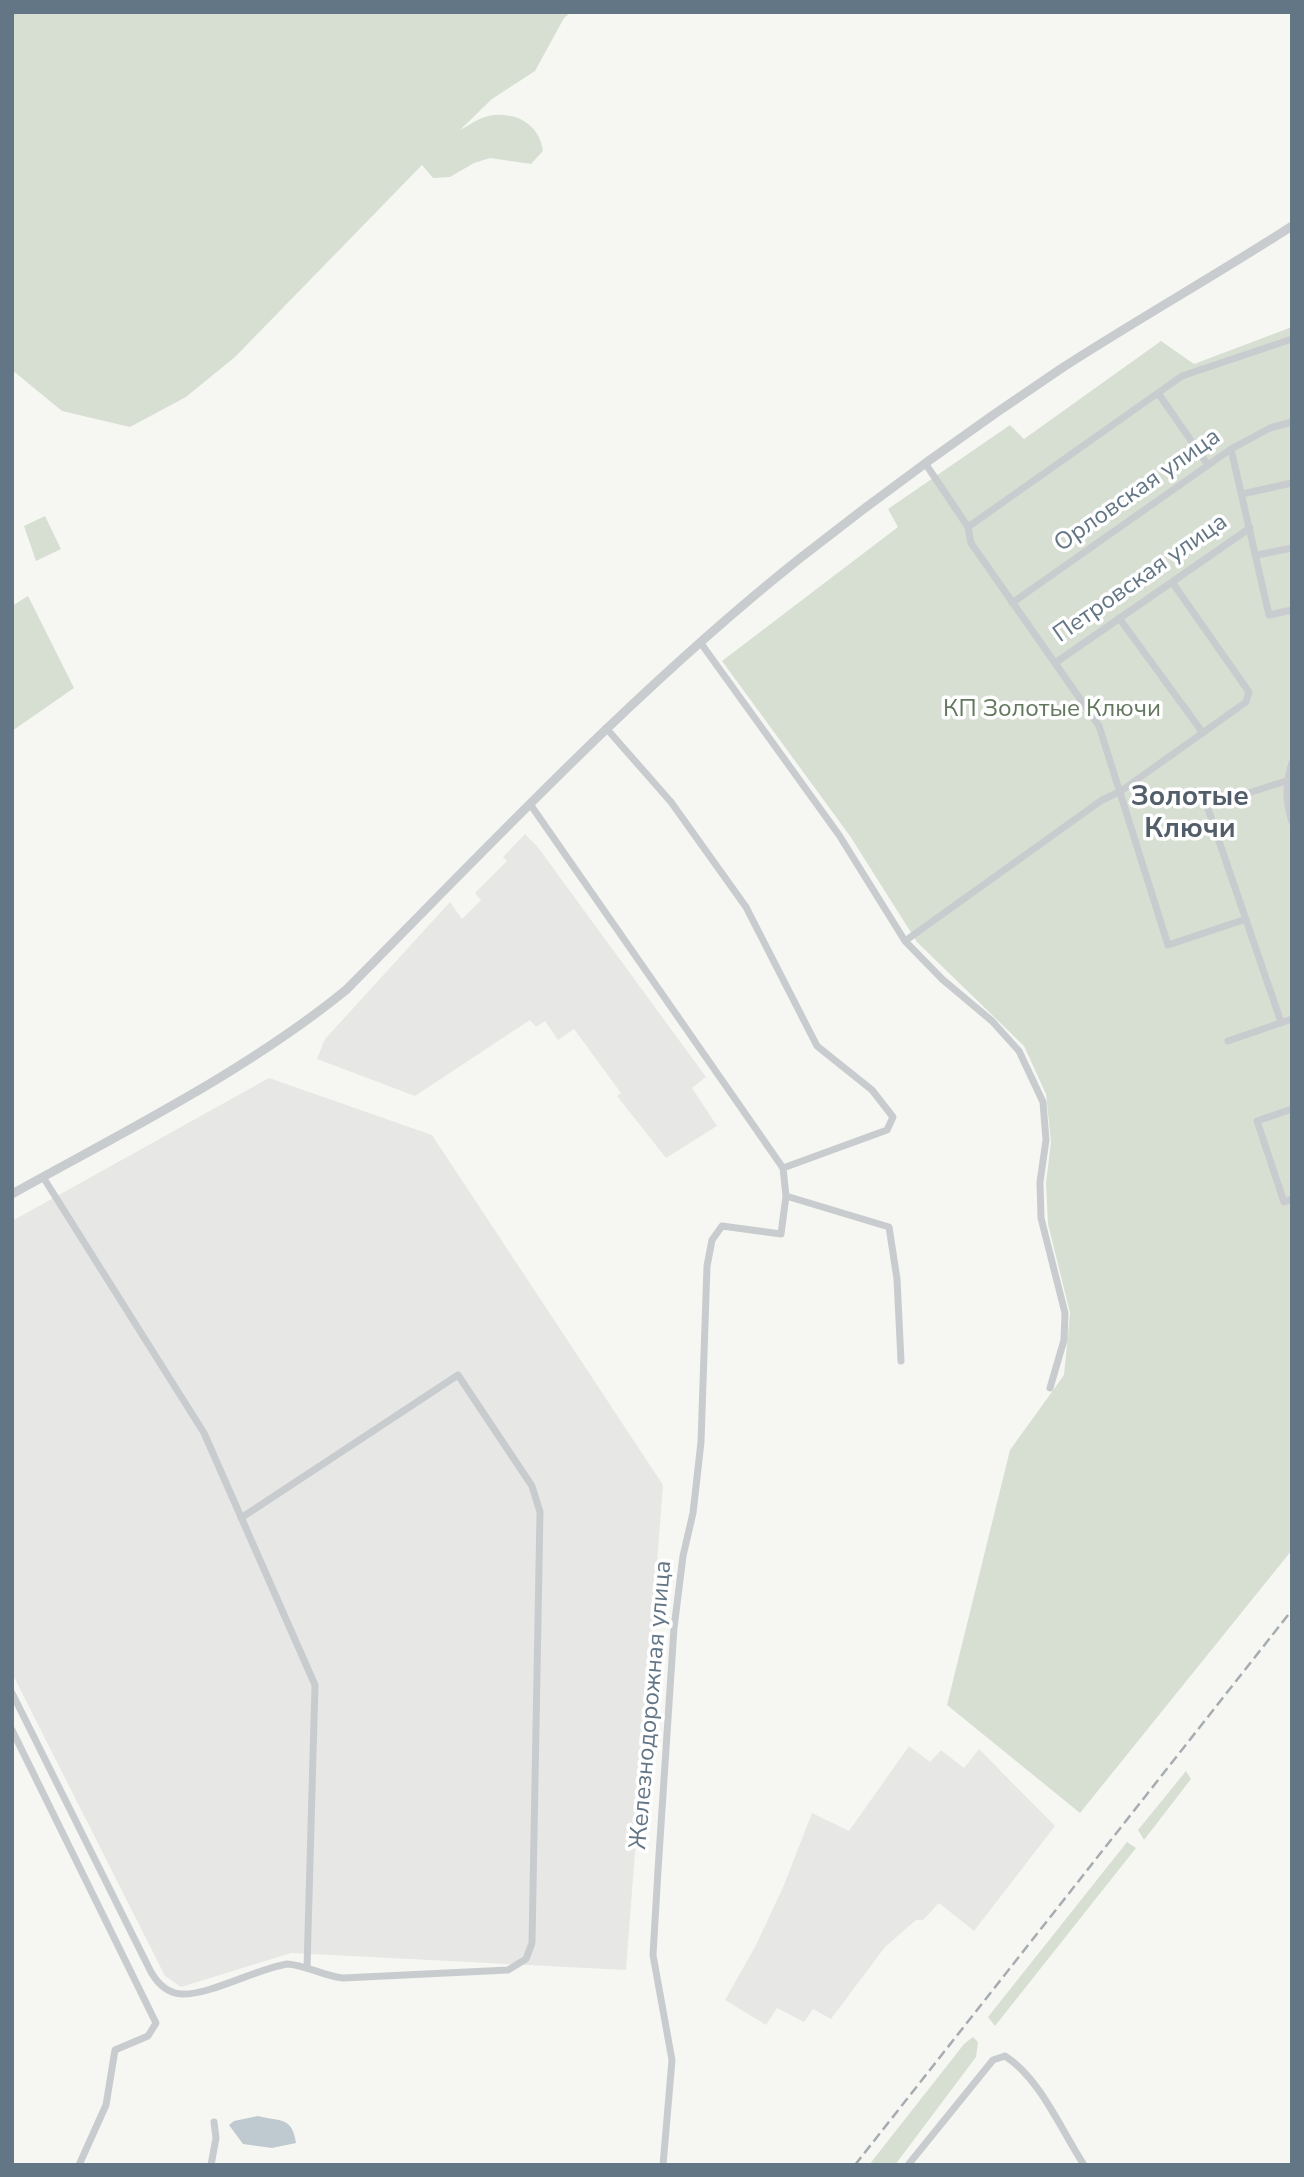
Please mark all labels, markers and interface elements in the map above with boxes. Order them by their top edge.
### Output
street label: Орловская улица [1050,423,1226,559]
street label: Петровская улица [1048,508,1234,650]
park label: КП Золотые Ключи [943,696,1161,724]
district label: Золотые Ключи [1131,781,1249,847]
street label: Железнодорожная улица [625,1559,679,1851]

